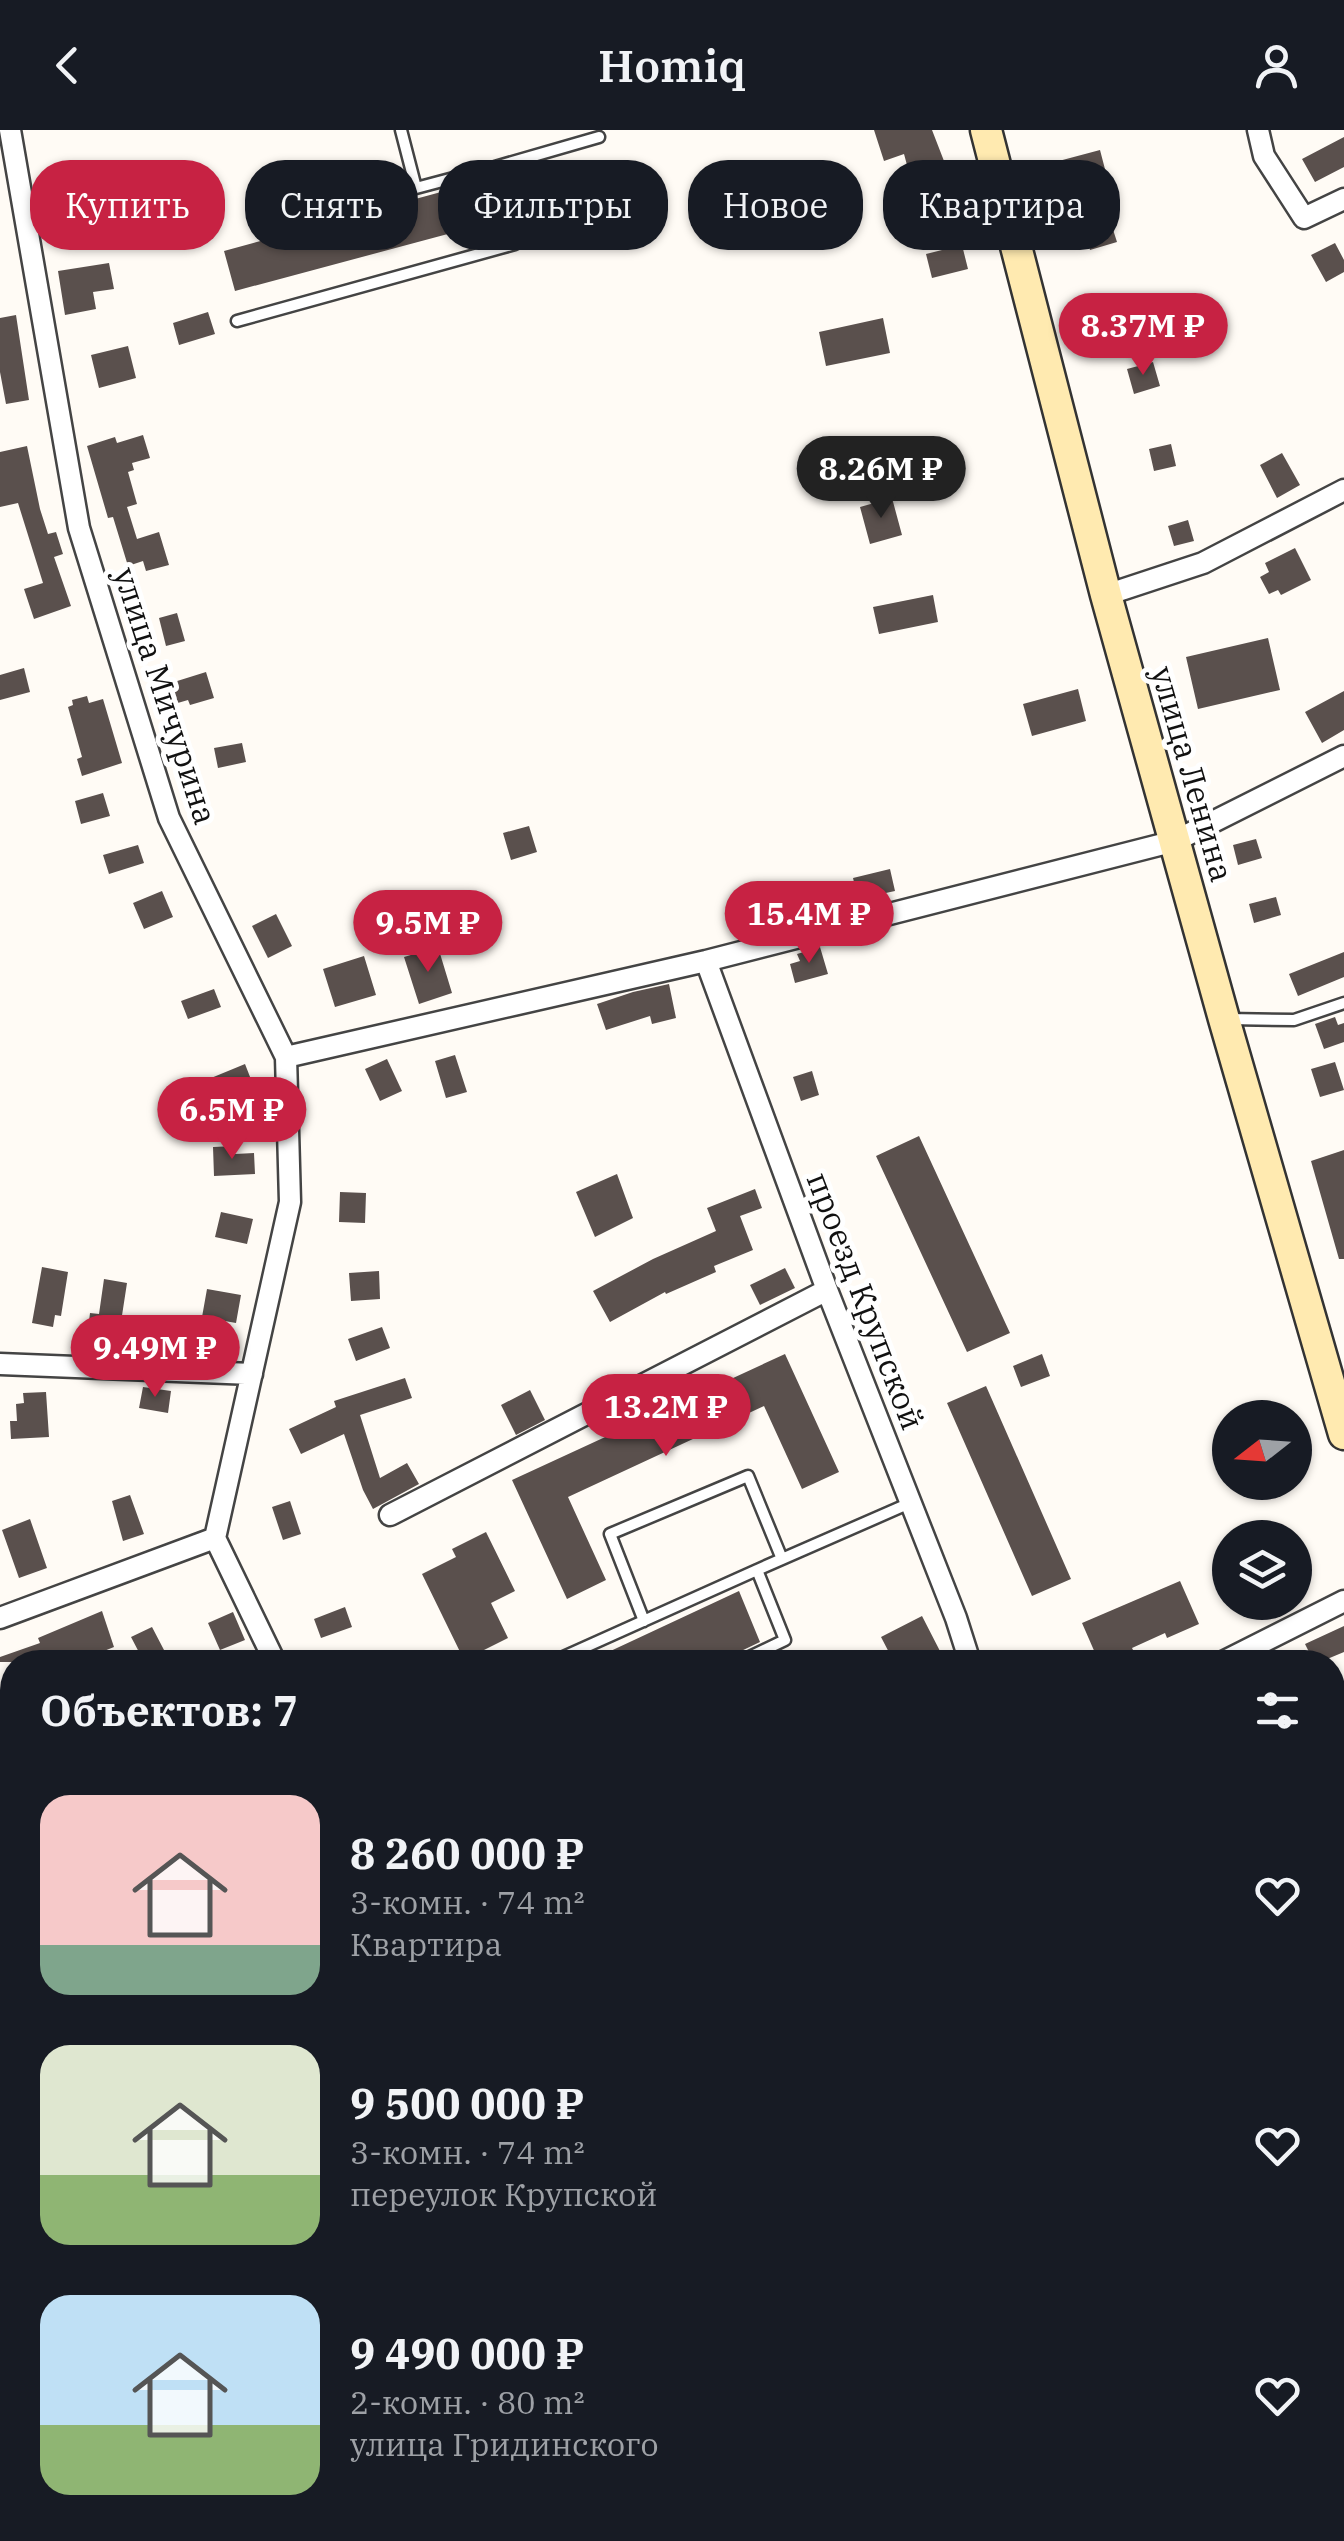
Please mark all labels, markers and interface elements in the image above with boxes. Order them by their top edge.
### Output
text: Homiq [598,36,746,94]
icon: back [40,38,95,93]
icon: person [1249,38,1304,93]
chip: Купить [30,160,225,250]
chip: Снять [245,160,418,250]
chip: Фильтры [438,160,668,250]
chip: Новое [688,160,863,250]
chip: Квартира [883,160,1120,250]
pin: 8.37M ₽ [1051,293,1235,378]
text: 8.37M ₽ [1081,304,1205,346]
pin: 8.26M ₽ [789,436,973,521]
text: 8.26M ₽ [819,447,943,489]
street label: улица Мичурина [105,562,227,829]
street label: улица Ленина [1142,661,1244,886]
pin: 15.4M ₽ [717,881,901,966]
pin: 9.5M ₽ [347,890,509,975]
text: 15.4M ₽ [747,892,871,934]
text: 9.5M ₽ [375,901,481,943]
pin: 6.5M ₽ [151,1077,313,1162]
text: 6.5M ₽ [179,1088,285,1130]
street label: проезд Крупской [797,1166,934,1435]
pin: 9.49M ₽ [63,1315,247,1400]
text: 9.49M ₽ [93,1326,217,1368]
pin: 13.2M ₽ [574,1374,758,1459]
text: 13.2M ₽ [604,1385,728,1427]
north arrow [1212,1400,1312,1500]
map controls [1212,1400,1312,1620]
button: layers [1212,1520,1312,1620]
text: Объектов: 7 [40,1683,298,1738]
icon: filters [1250,1683,1305,1738]
text: 8 260 000 ₽ [350,1826,584,1881]
icon: home [120,1835,240,1955]
icon: heart [1250,1868,1305,1923]
text: 3-комн. · 74 m² [350,1881,584,1923]
text: Квартира [350,1923,502,1965]
text: 9 500 000 ₽ [350,2076,584,2131]
icon: home [120,2085,240,2205]
icon: heart [1250,2118,1305,2173]
text: 3-комн. · 74 m² [350,2131,584,2173]
text: переулок Крупской [350,2173,657,2215]
text: 9 490 000 ₽ [350,2326,584,2381]
icon: home [120,2335,240,2455]
icon: heart [1250,2368,1305,2423]
text: 2-комн. · 80 m² [350,2381,584,2423]
text: улица Гридинского [350,2423,659,2465]

